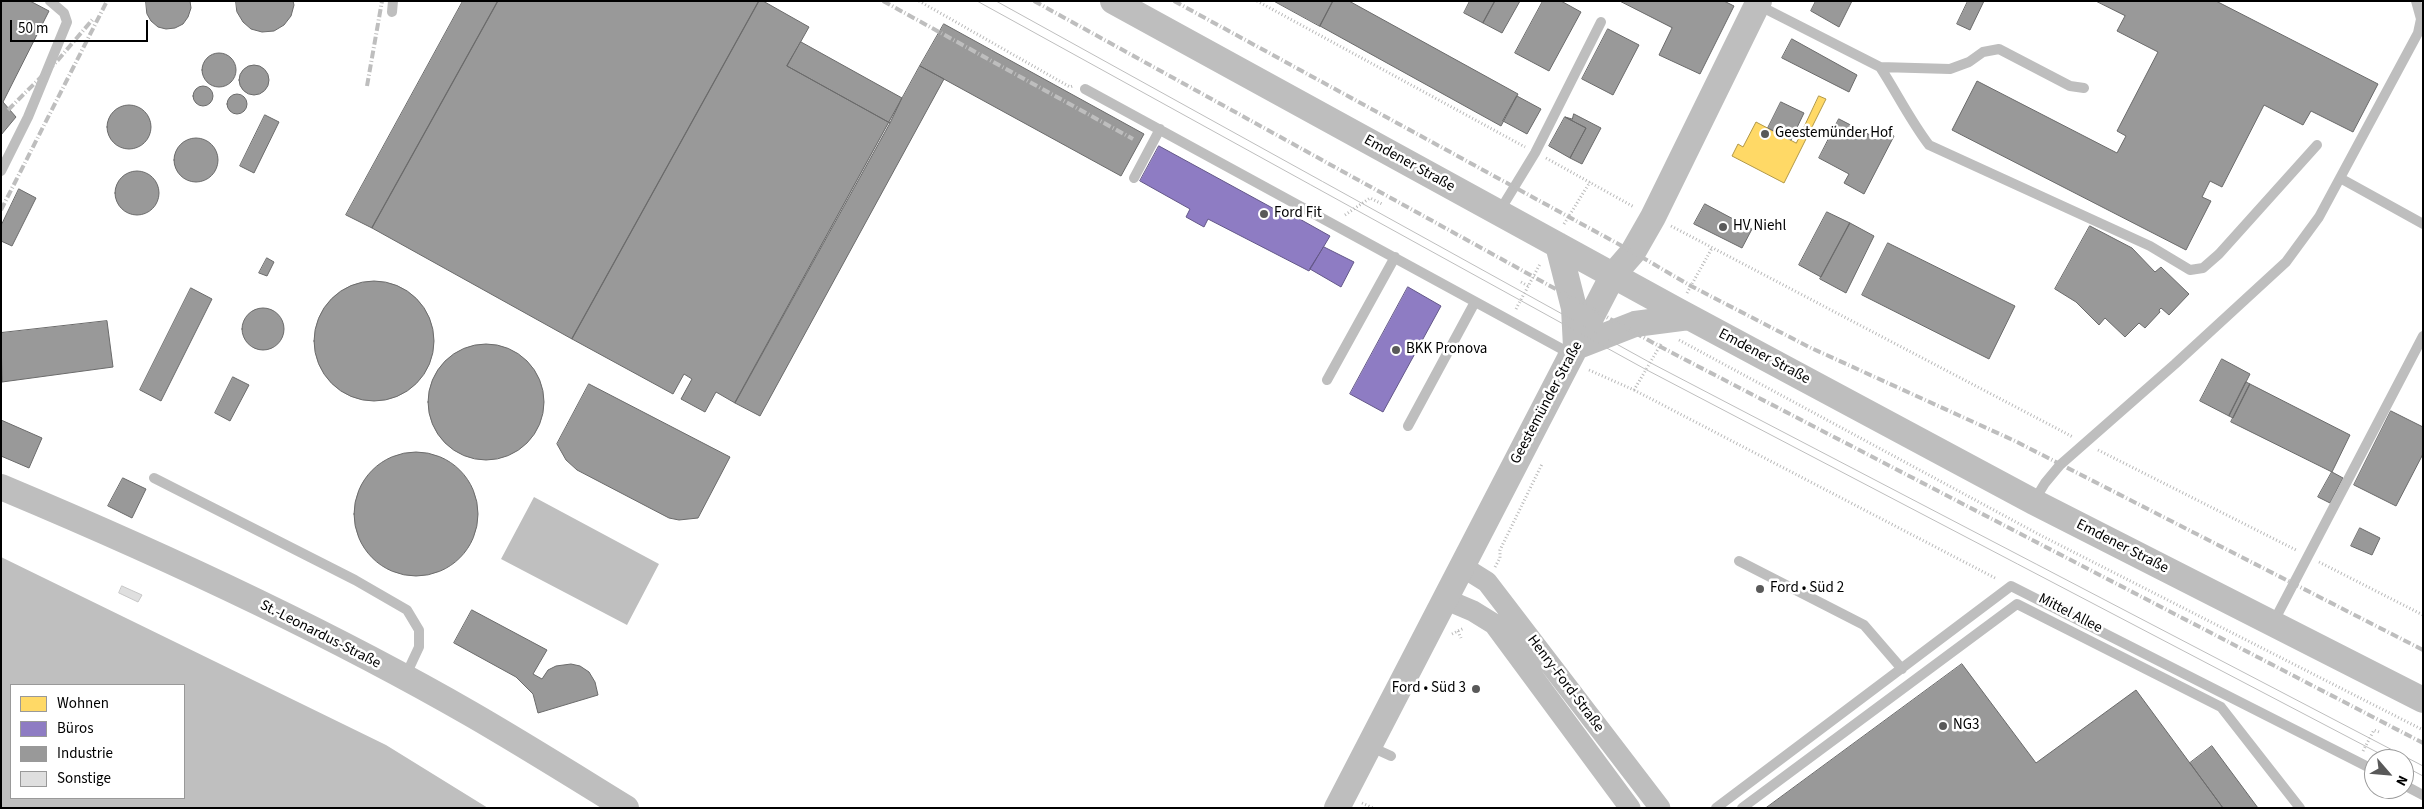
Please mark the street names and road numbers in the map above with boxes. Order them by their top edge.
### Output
street label: Emdener Straße [1360,132,1458,196]
street label: Emdener Straße [1715,325,1813,389]
street label: Geestemünder Straße [1507,339,1587,467]
street label: Emdener Straße [2073,516,2171,578]
street label: Mittel Allee [2035,590,2105,638]
street label: St.-Leonardus-Straße [257,597,383,673]
street label: Henry-Ford-Straße [1523,632,1607,736]

